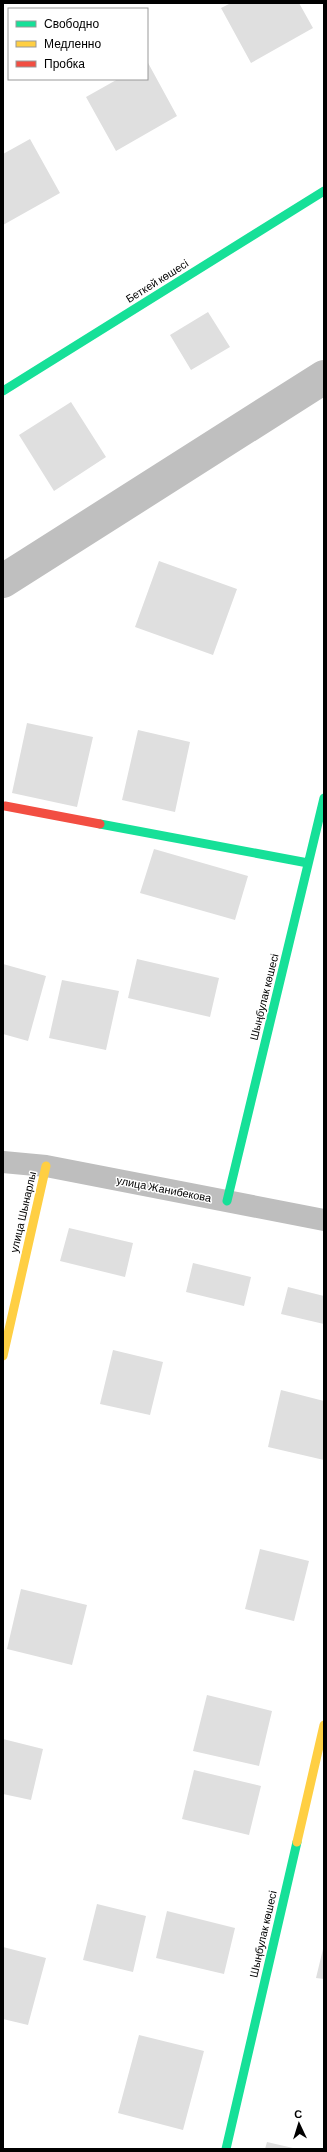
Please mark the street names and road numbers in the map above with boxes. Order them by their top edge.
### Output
street label: Беткей көшесі [123,256,190,305]
street label: Шыңбулак көшесі [246,952,281,1042]
street label: улица Шынарлы [7,1170,38,1254]
street label: улица Жанибекова [116,1173,213,1204]
street label: Шыңбулак көшесі [246,1889,279,1979]

